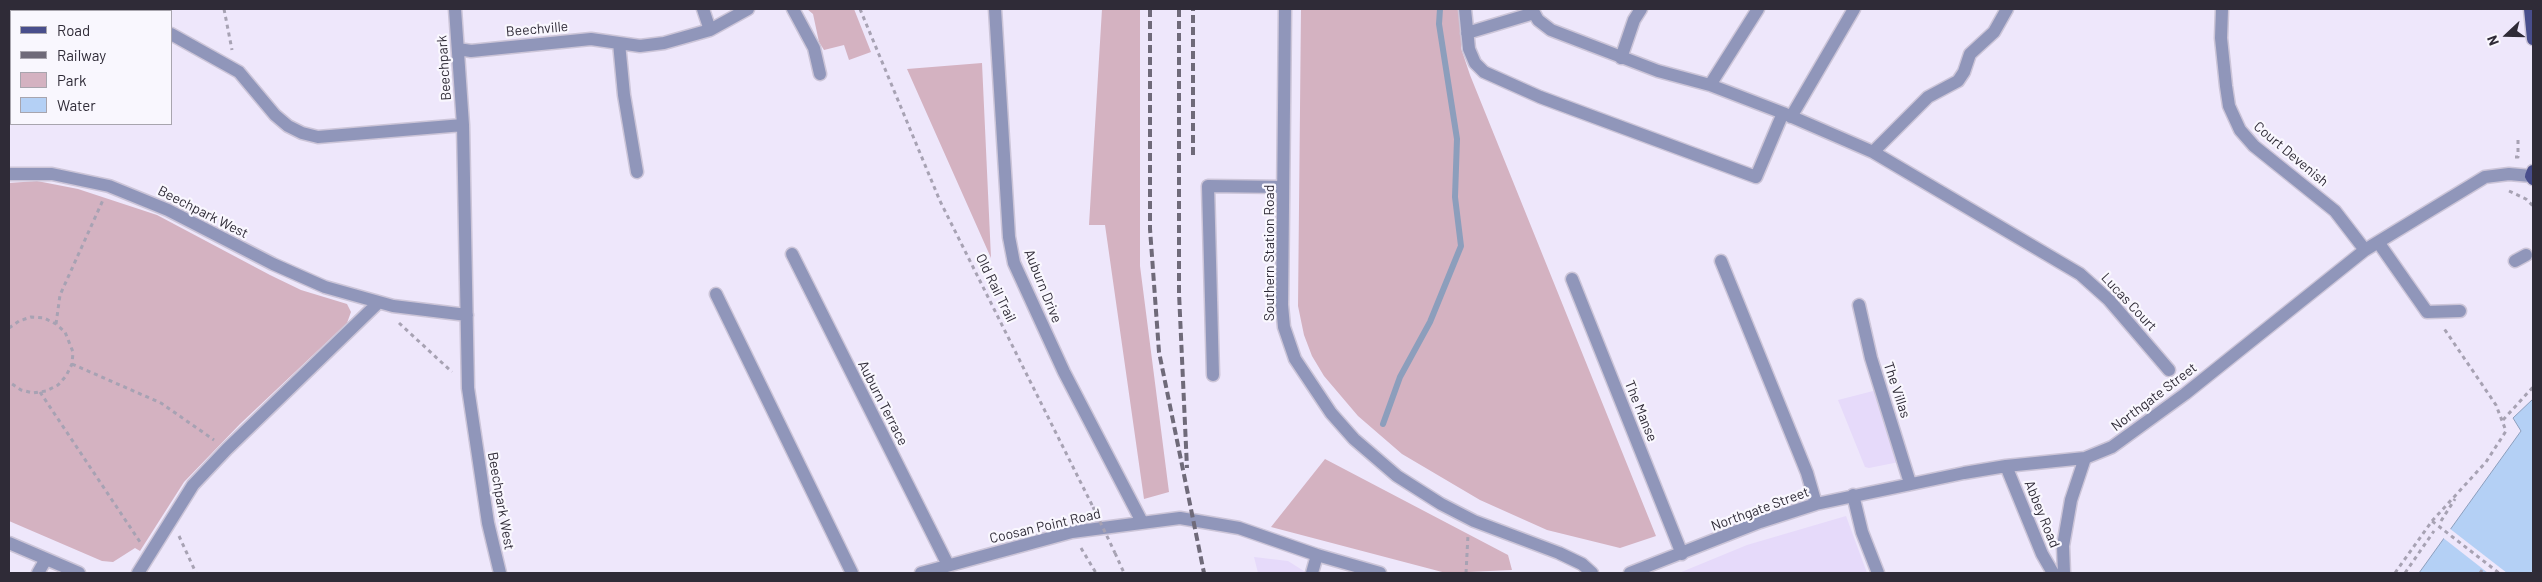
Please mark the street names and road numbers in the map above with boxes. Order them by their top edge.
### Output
street label: Beechville [505,18,569,40]
street label: Beechpark [433,35,455,101]
street label: Court Devenish [2250,118,2332,190]
street label: Beechpark West [155,182,251,242]
street label: Southern Station Road [1261,185,1277,321]
street label: Auburn Drive [1021,247,1065,325]
street label: Old Rail Trail [972,251,1020,325]
street label: Lucas Court [2098,269,2160,335]
street label: Auburn Terrace [854,358,912,448]
street label: Northgate Street [2108,359,2200,435]
street label: The Villas [1880,360,1914,420]
street label: The Manse [1621,378,1661,444]
street label: Beechpark West [484,451,518,551]
street label: Abbey Road [2021,478,2063,550]
street label: Northgate Street [1709,483,1811,535]
street label: Coosan Point Road [988,505,1102,547]

